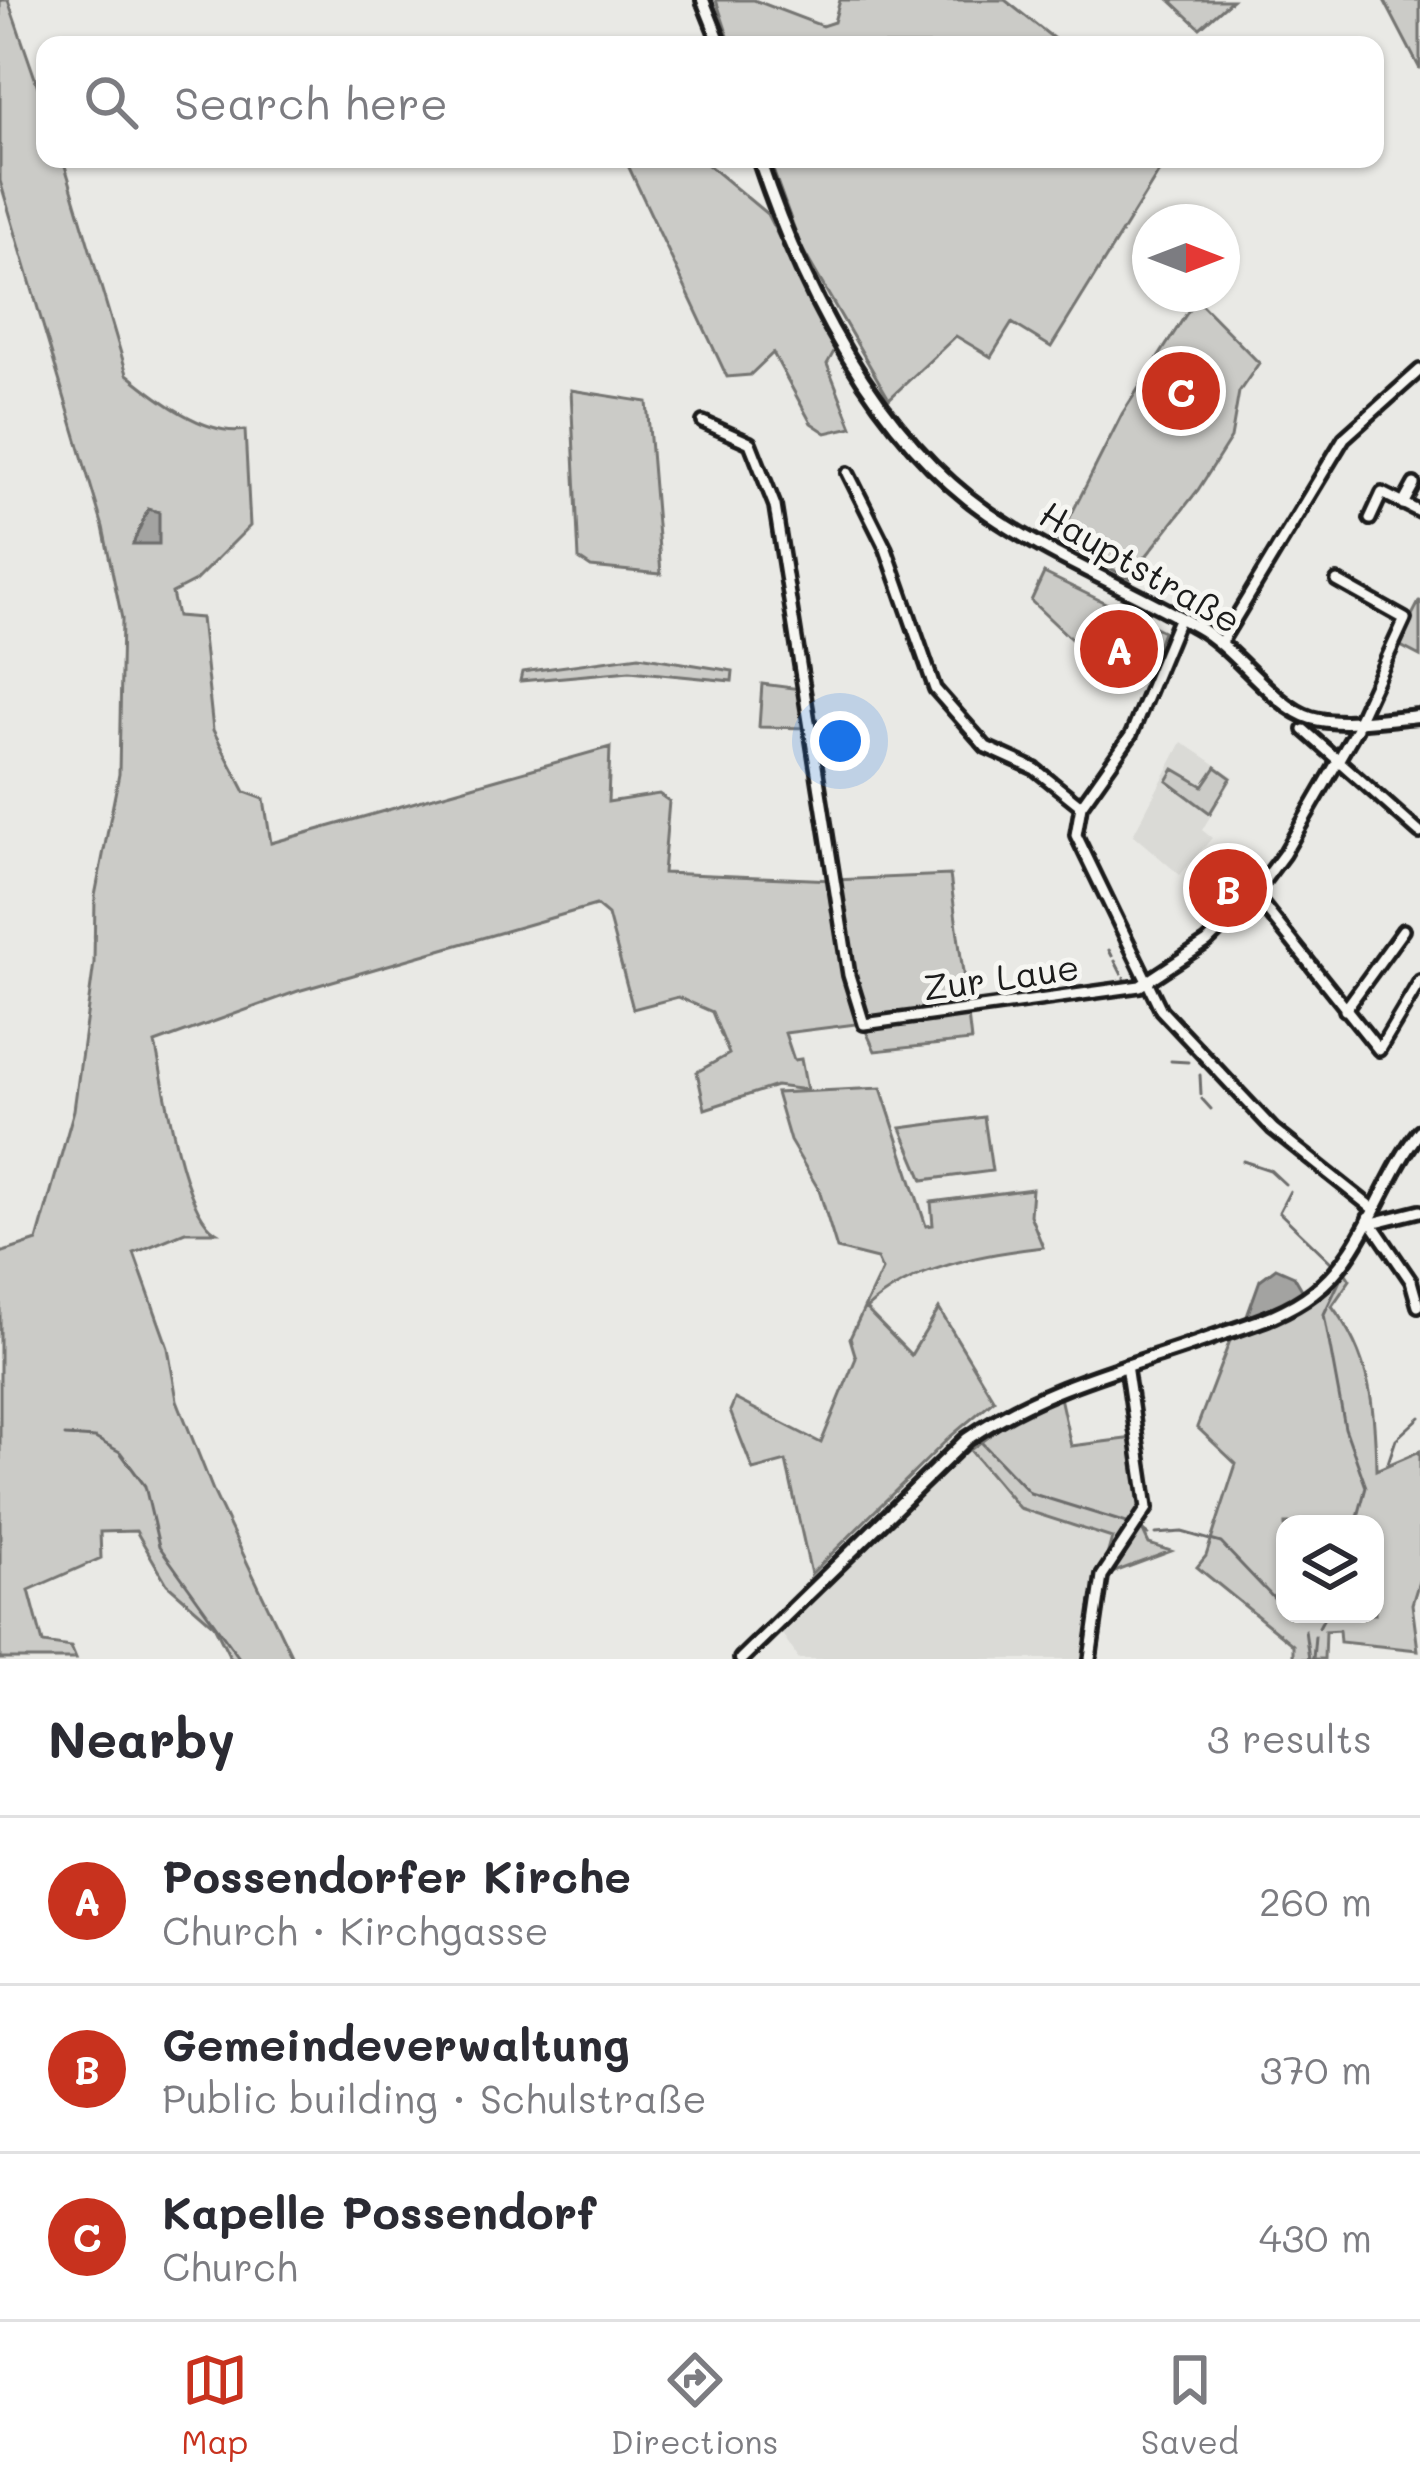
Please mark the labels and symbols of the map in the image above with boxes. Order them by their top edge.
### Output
north arrow [1132,204,1240,312]
pin: C [1142,346,1220,436]
street label: Hauptstraße [1032,489,1250,643]
pin: A [1080,604,1158,694]
your location [810,711,870,771]
pin: B [1189,843,1267,933]
street label: Zur Laue [920,942,1082,1010]

